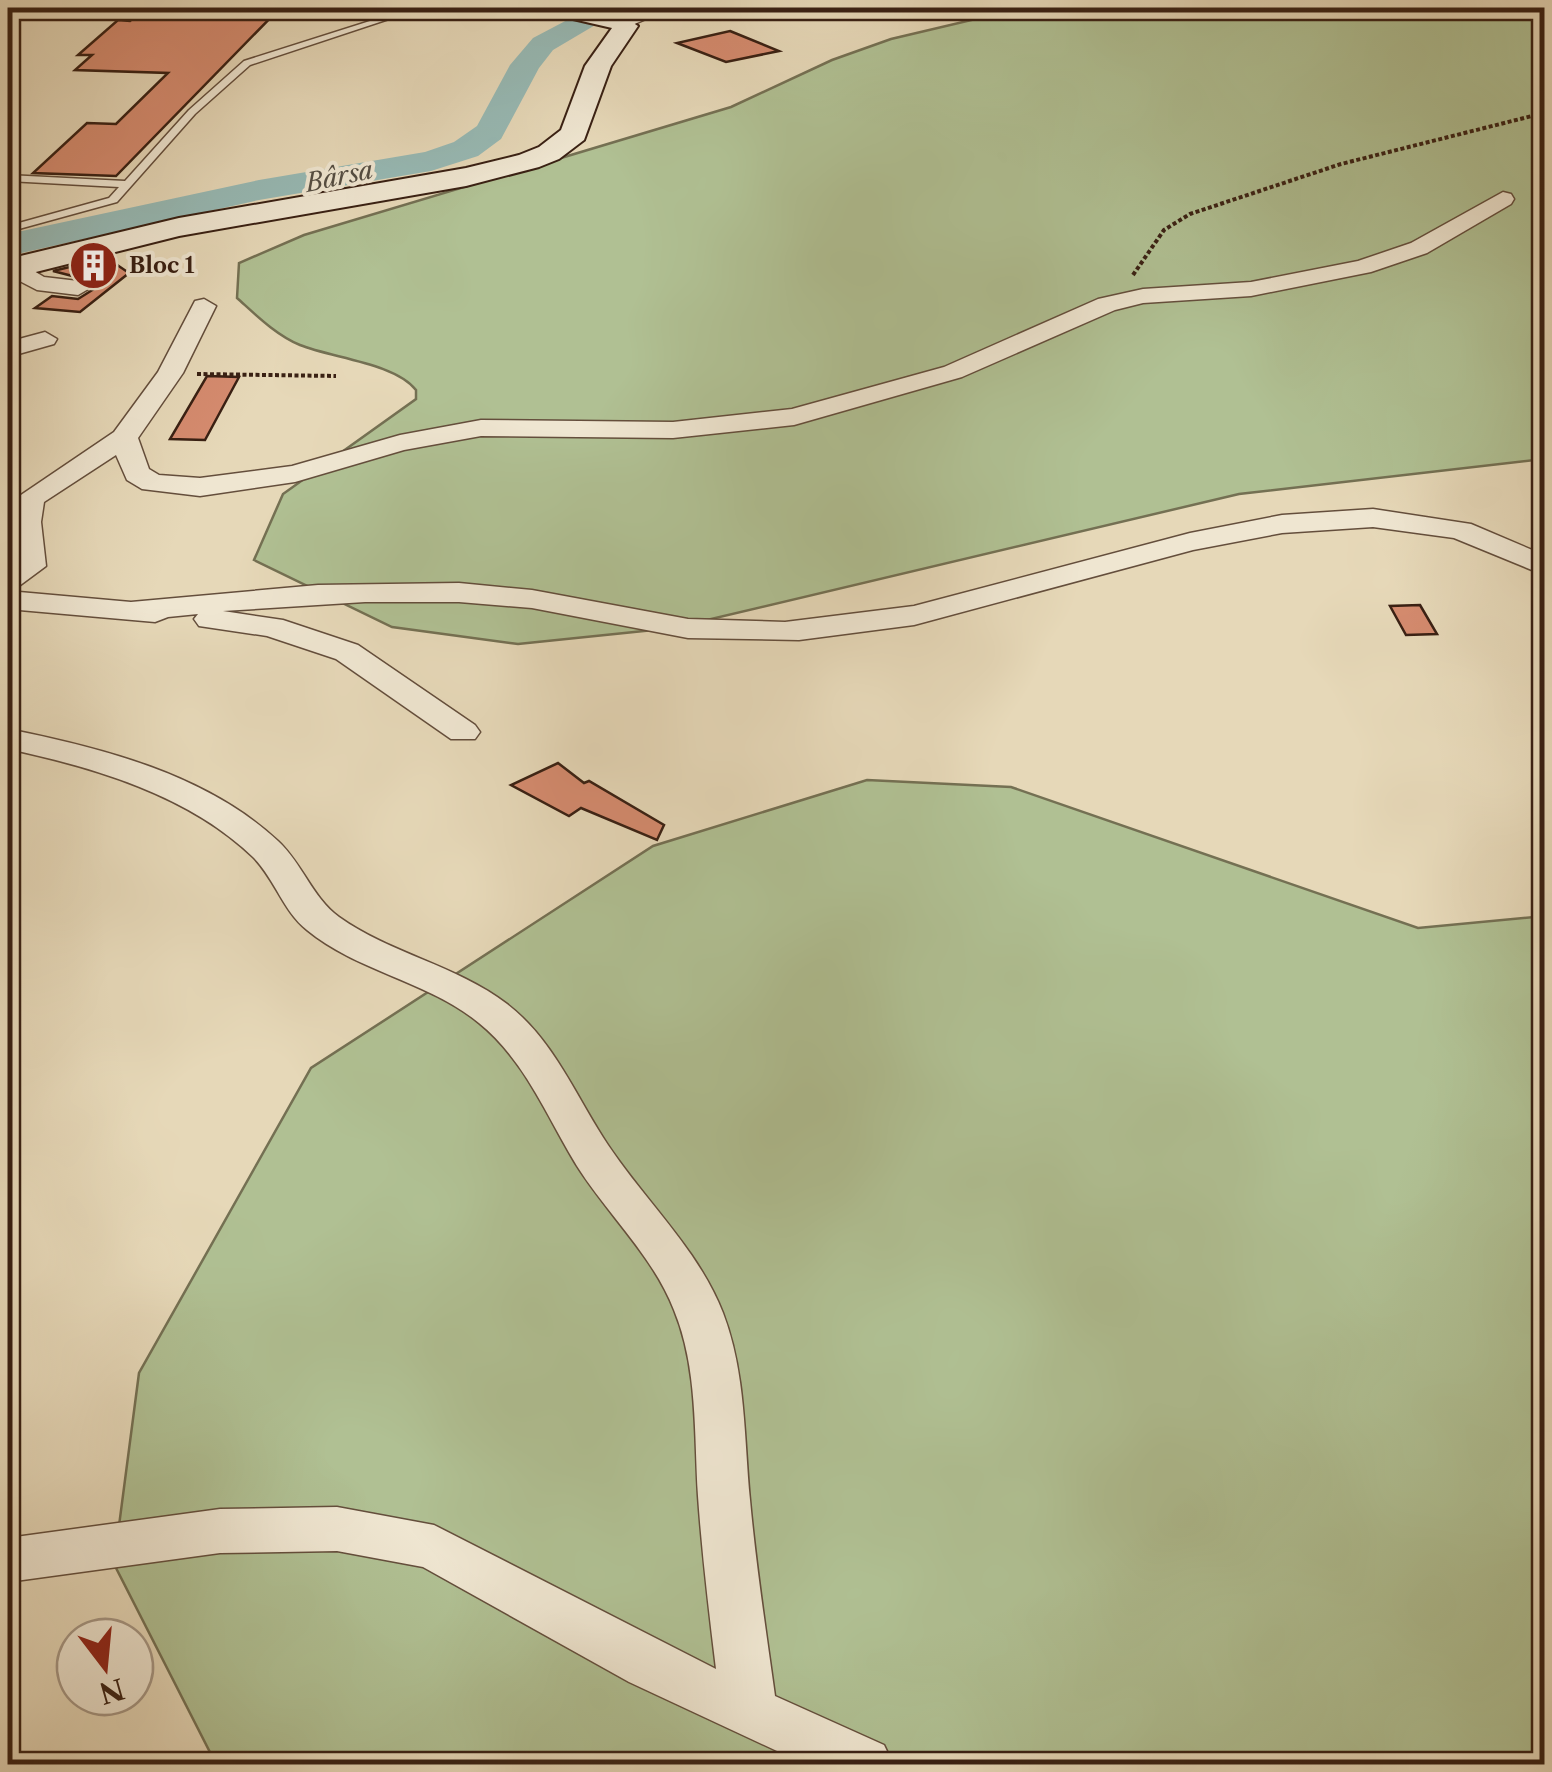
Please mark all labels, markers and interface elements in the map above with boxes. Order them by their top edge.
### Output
water label: Bârsa [300,154,376,199]
building icon: Bloc 1 [68,239,120,291]
place label: Bloc 1 [129,252,195,279]
north arrow [55,1617,155,1717]
text: N [96,1671,128,1711]

